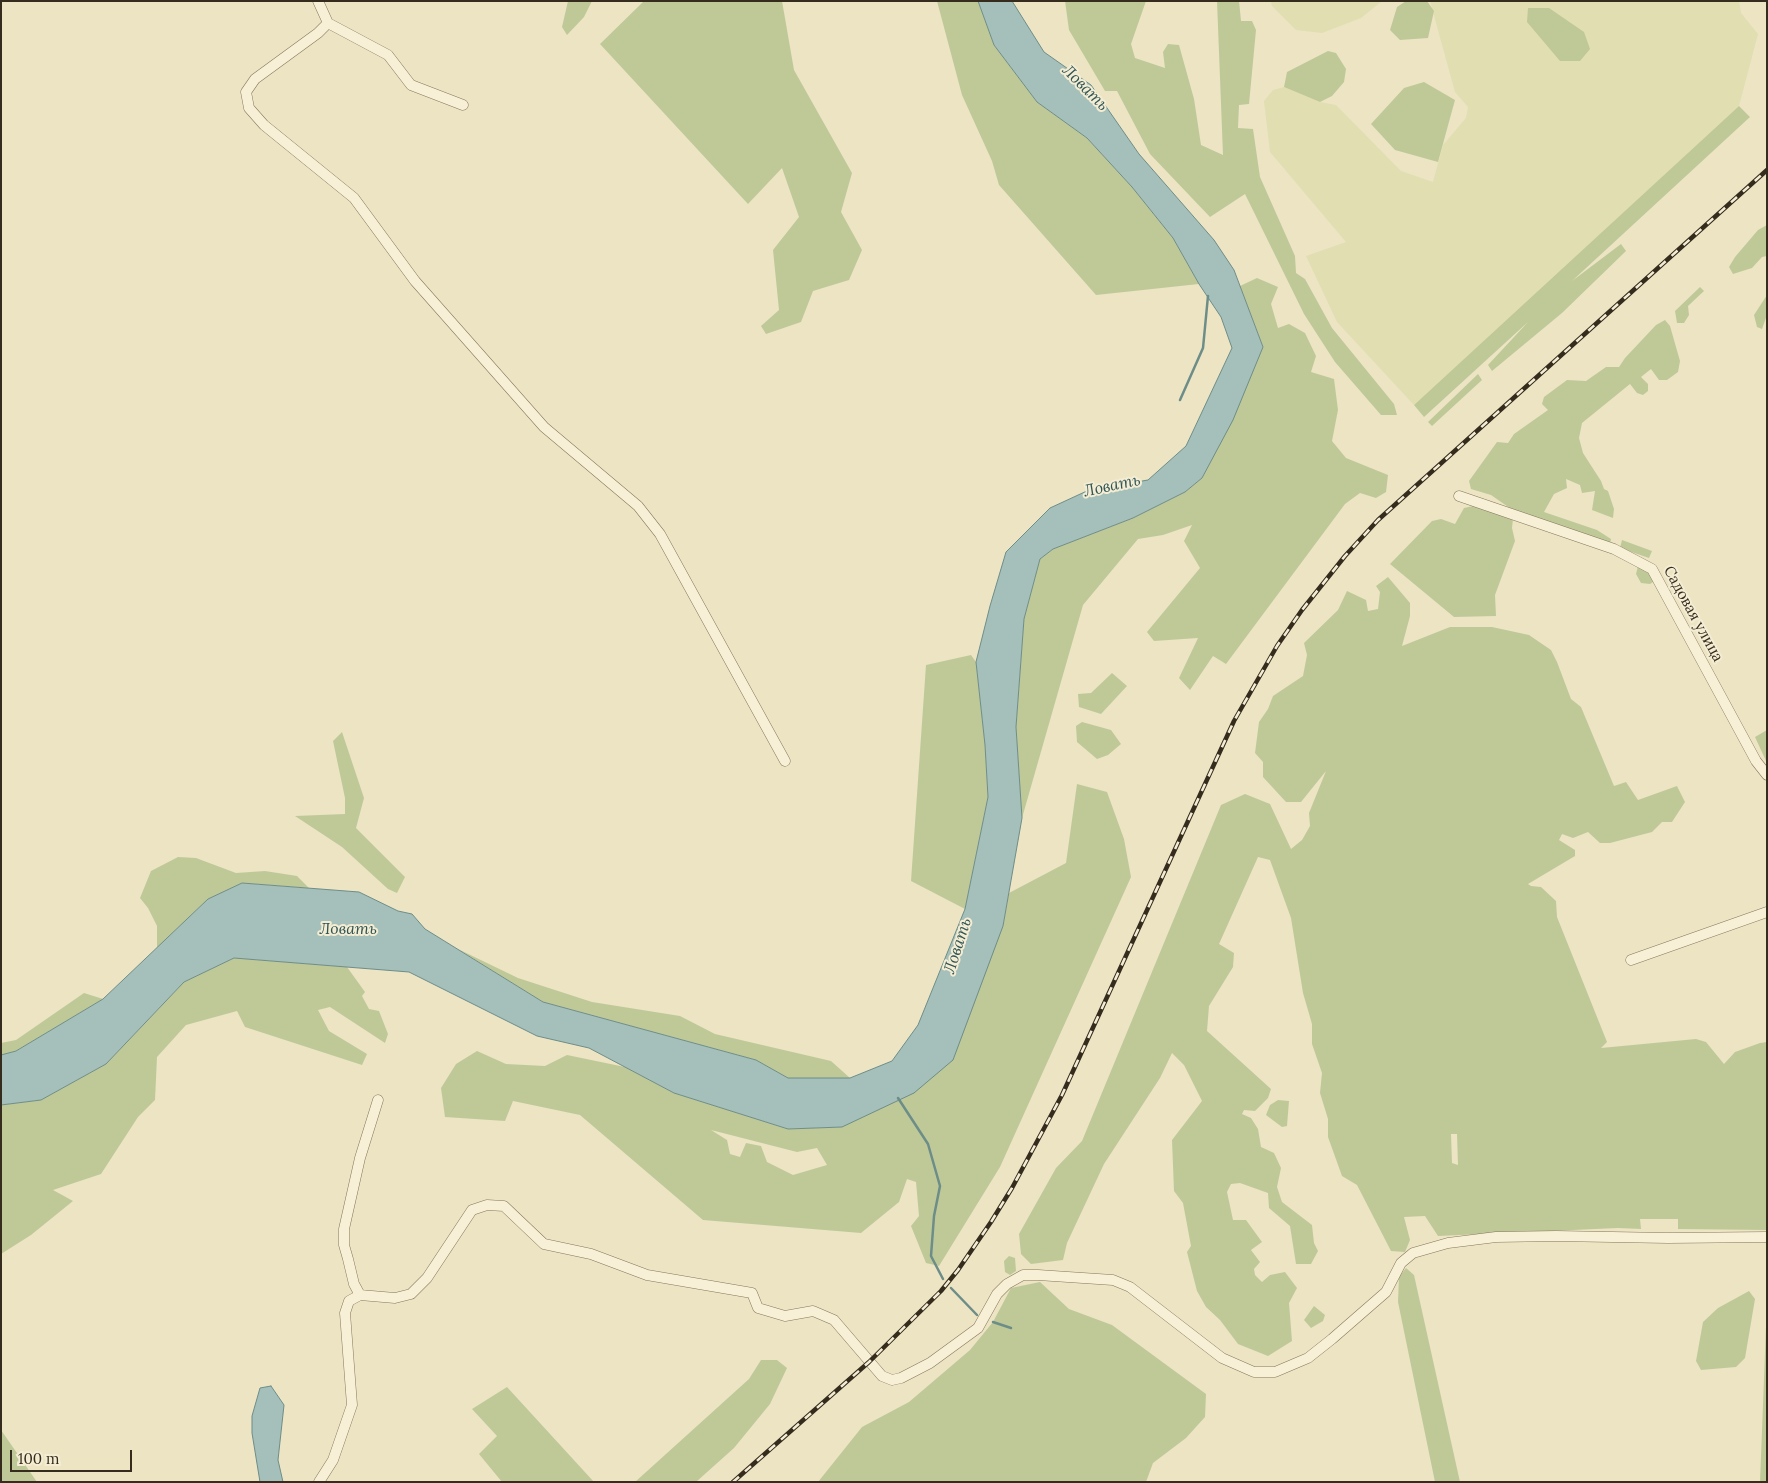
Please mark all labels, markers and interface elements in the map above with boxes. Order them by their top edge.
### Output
water label: Ловать [1058,61,1112,115]
water label: Ловать [1082,471,1142,501]
street label: Садовая улица [1659,563,1727,665]
water label: Ловать [940,916,976,976]
water label: Ловать [319,919,377,939]
scale bar [12,1440,135,1472]
text: 100 m [18,1449,59,1468]

